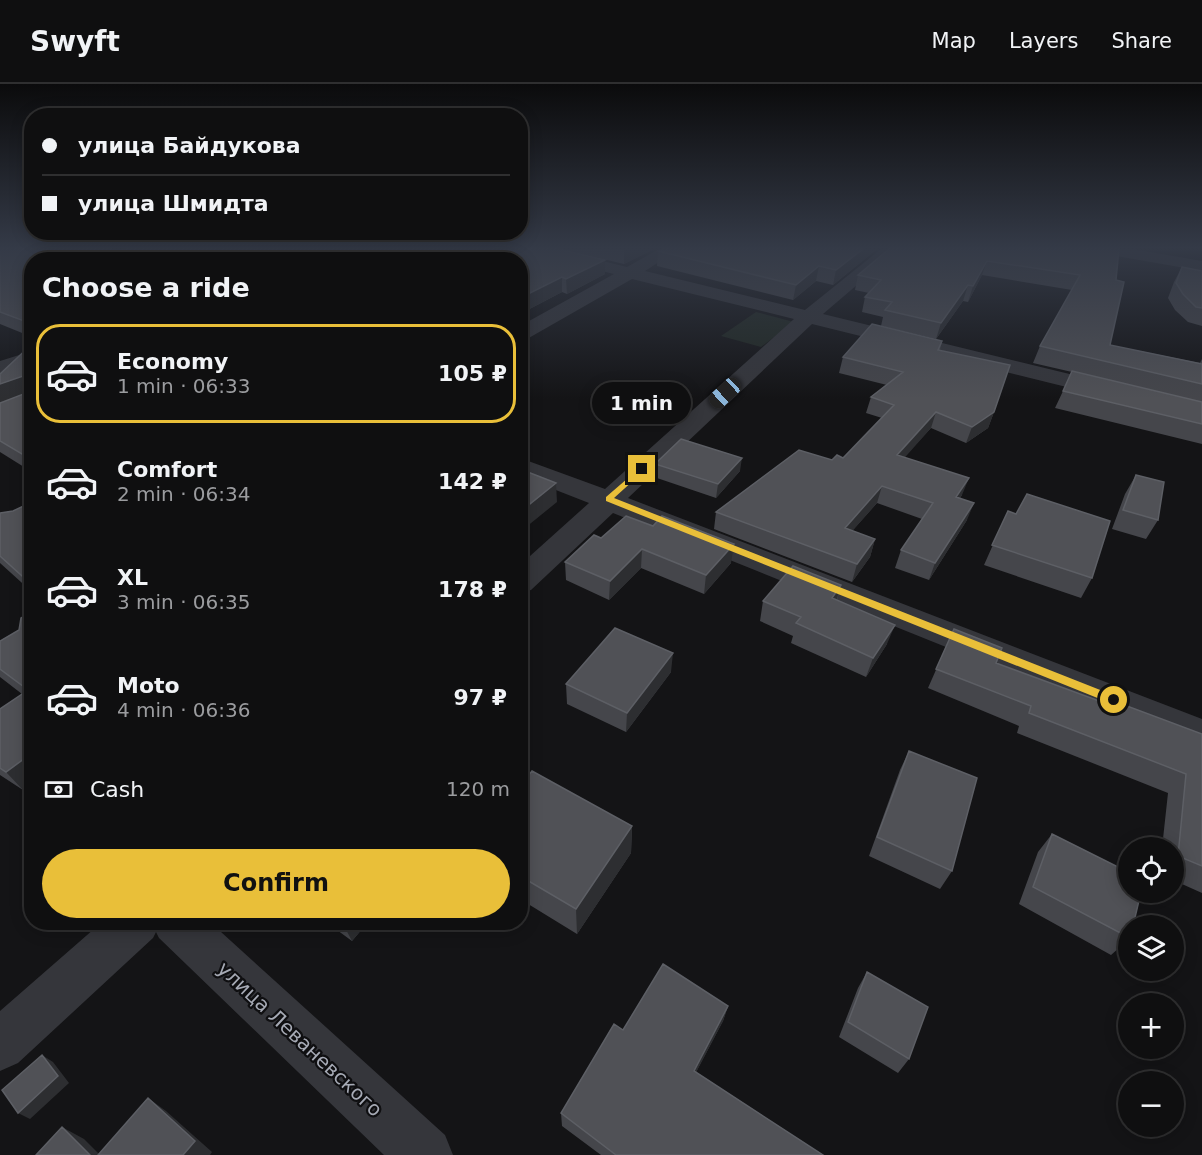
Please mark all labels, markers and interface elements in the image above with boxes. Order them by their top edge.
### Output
text: Swyft [30,25,120,58]
text: Map [932,29,976,53]
text: Layers [1009,29,1078,53]
text: Share [1111,29,1172,53]
text: улица Байдукова [78,133,301,158]
text: улица Шмидта [78,191,269,216]
text: Choose a ride [42,272,250,303]
icon: car [45,347,99,401]
text: Economy [117,349,228,374]
text: 105 ₽ [438,361,507,386]
text: 1 min · 06:33 [117,374,251,398]
car [706,374,744,412]
callout: 1 min [592,382,692,424]
text: 1 min [610,391,673,415]
icon: car [45,455,99,509]
route end [628,455,655,482]
text: Comfort [117,457,217,482]
text: 142 ₽ [438,469,507,494]
text: 2 min · 06:34 [117,482,251,506]
icon: car [45,563,99,617]
text: XL [117,565,148,590]
text: 178 ₽ [438,577,507,602]
text: 3 min · 06:35 [117,590,251,614]
icon: car [45,671,99,725]
text: Moto [117,673,180,698]
text: 97 ₽ [453,685,507,710]
route start [1100,686,1127,713]
text: 4 min · 06:36 [117,698,251,722]
icon: cash [42,773,75,806]
text: Cash [90,777,144,802]
text: 120 m [446,777,510,801]
map controls [1118,837,1184,1137]
button: locate [1118,837,1184,903]
button: Confirm [42,849,510,918]
button: layers [1118,915,1184,981]
street label: улица Леваневского [213,956,387,1122]
button: + [1118,993,1184,1059]
button: − [1118,1071,1184,1137]

